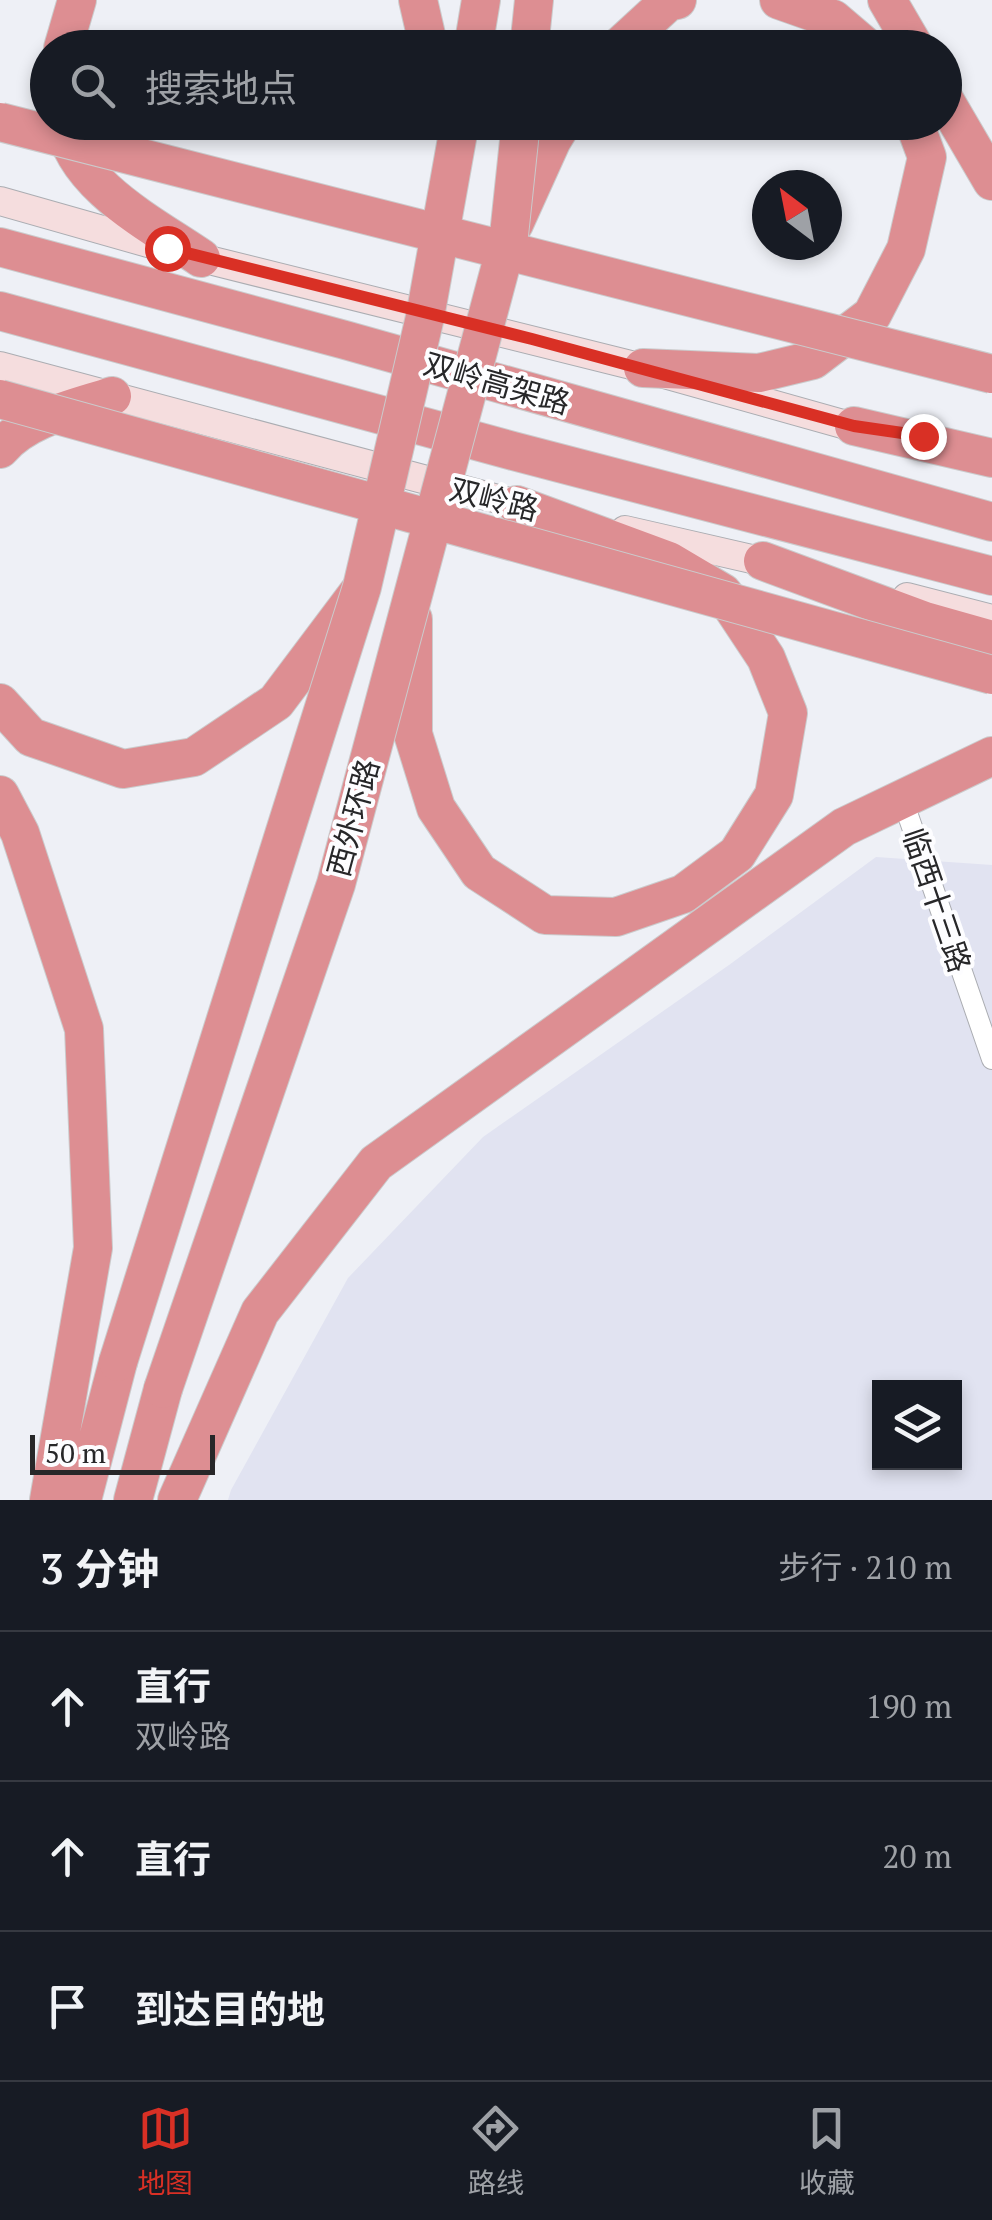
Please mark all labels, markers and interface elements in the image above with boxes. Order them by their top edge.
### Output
search box [30,30,962,140]
icon: search [65,58,120,113]
text: 搜索地点 [145,63,297,113]
north arrow [752,170,842,260]
route start [145,226,191,272]
street label: 双岭高架路 [419,343,575,423]
route end [901,414,947,460]
street label: 双岭路 [445,469,543,529]
street label: 西外环路 [318,755,388,881]
street label: 临西十三路 [894,823,980,977]
map controls [872,1380,962,1470]
button: layers [872,1380,962,1470]
scale bar [30,1430,215,1474]
text: 50 m [45,1434,106,1471]
text: 3 分钟 [40,1540,159,1596]
text: 步行 · 210 m [778,1546,952,1588]
text: 直行 [135,1661,211,1711]
icon: ahead [40,1679,95,1734]
text: 190 m [865,1685,952,1727]
text: 双岭路 [135,1715,231,1757]
icon: ahead [40,1829,95,1884]
text: 直行 [135,1834,211,1884]
text: 20 m [882,1835,952,1877]
icon: arrive [40,1979,95,2034]
text: 到达目的地 [135,1984,325,2034]
tab: 地图 [137,2101,193,2201]
tab: 路线 [468,2101,524,2201]
tab: 收藏 [799,2101,855,2201]

